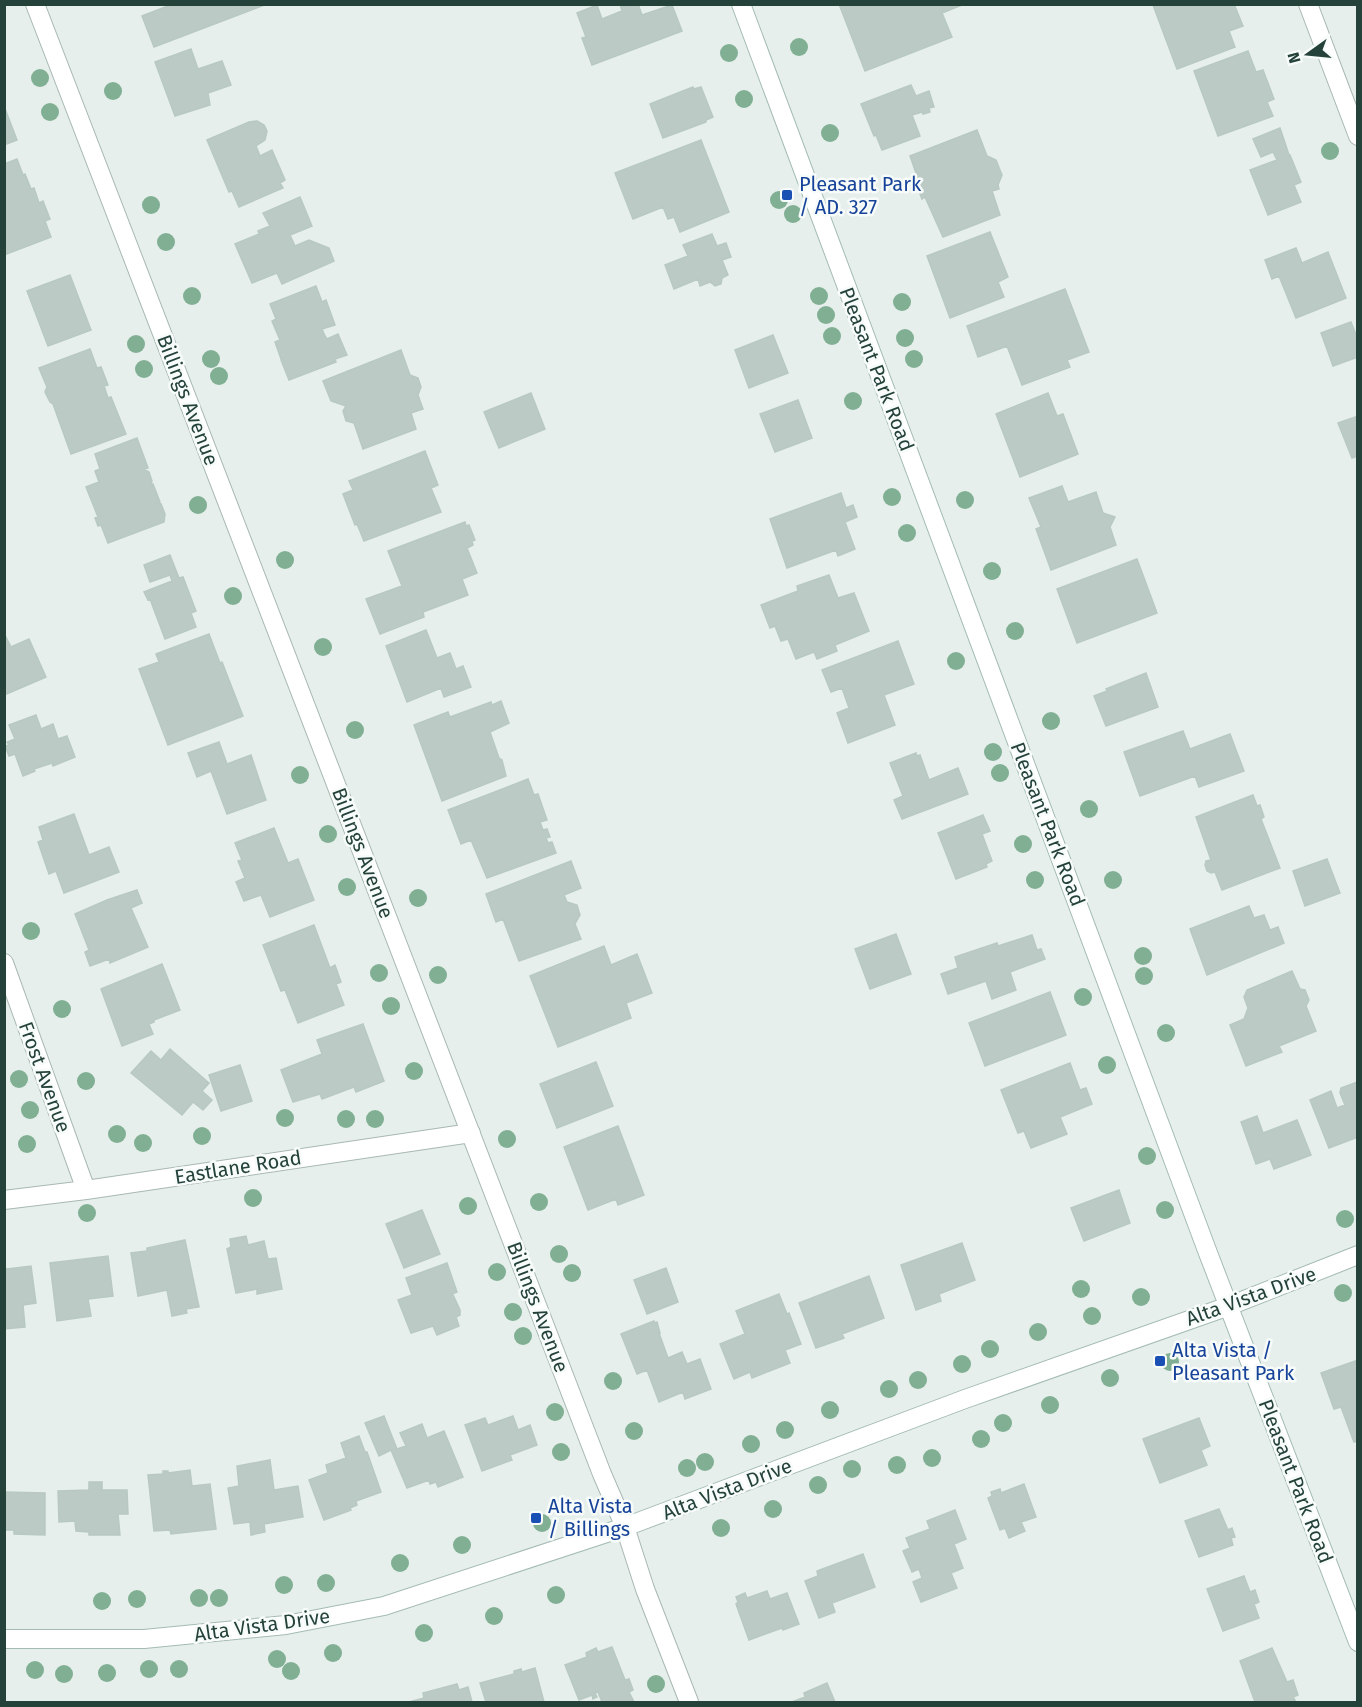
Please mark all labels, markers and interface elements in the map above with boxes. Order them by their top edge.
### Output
north arrow [1278,24,1338,84]
text: N [1283,50,1305,65]
place label: Pleasant Park / AD. 327 [799,172,922,219]
marker: Pleasant Park / AD. 327 [780,188,794,202]
street label: Pleasant Park Road [835,284,919,454]
street label: Billings Avenue [152,331,224,469]
street label: Pleasant Park Road [1006,739,1090,909]
street label: Billings Avenue [327,784,399,922]
street label: Frost Avenue [14,1018,76,1136]
street label: Eastlane Road [173,1145,303,1189]
street label: Billings Avenue [502,1238,574,1376]
street label: Alta Vista Drive [1183,1261,1319,1331]
place label: Alta Vista / Pleasant Park [1172,1338,1295,1385]
marker: Alta Vista / Pleasant Park [1153,1354,1167,1368]
street label: Pleasant Park Road [1254,1396,1338,1566]
street label: Alta Vista Drive [659,1453,795,1525]
place label: Alta Vista / Billings [548,1494,633,1541]
marker: Alta Vista / Billings [529,1511,543,1525]
street label: Alta Vista Drive [193,1604,331,1646]

